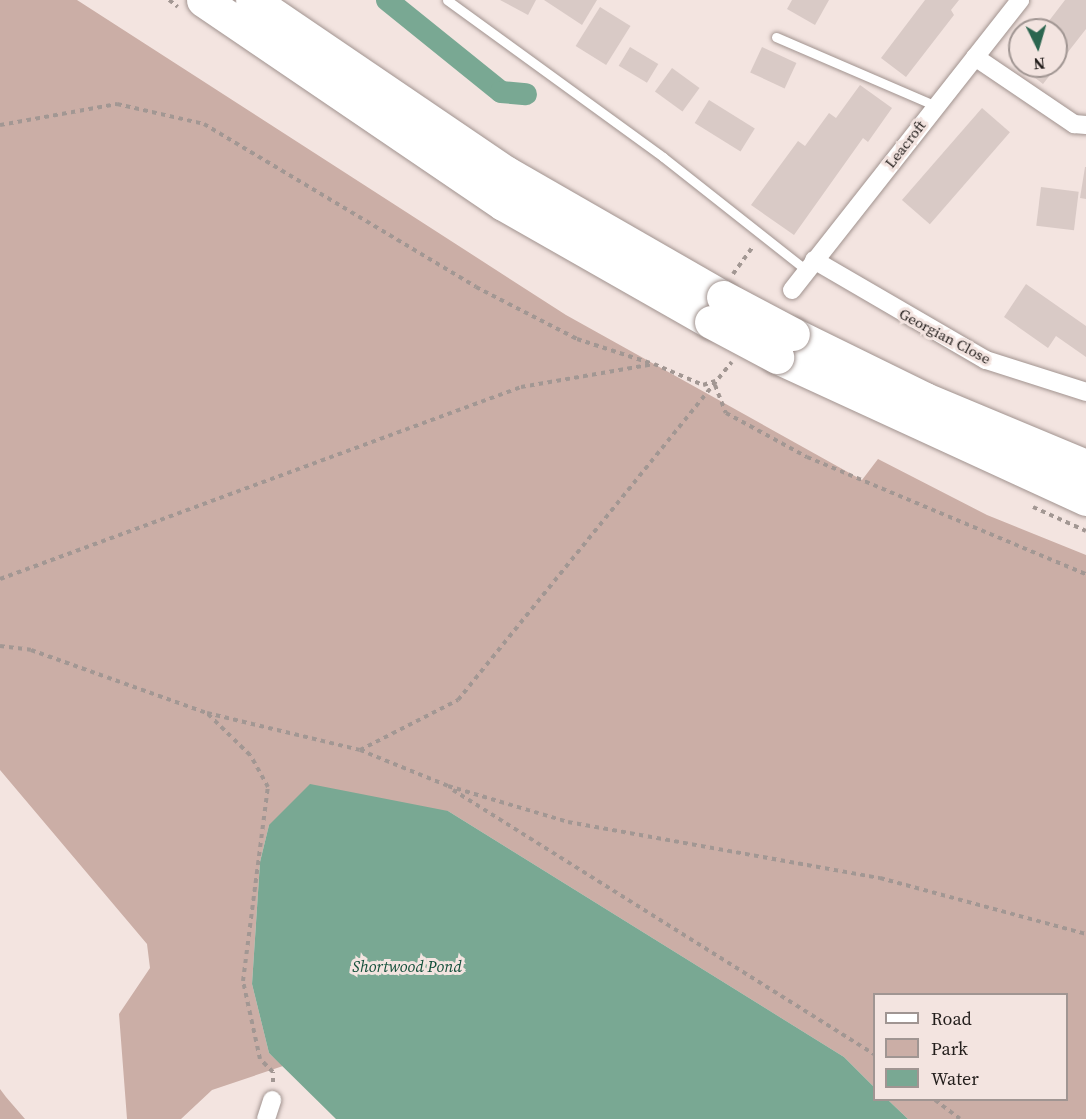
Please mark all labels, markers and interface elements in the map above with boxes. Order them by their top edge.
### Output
north arrow [1008,18,1068,78]
text: N [1033,52,1046,75]
street label: Leacroft [881,117,929,171]
street label: Georgian Close [896,304,994,368]
water label: Shortwood Pond [352,956,462,976]
legend [873,993,1068,1101]
text: Road [931,1006,972,1031]
text: Park [931,1036,968,1061]
text: Water [931,1066,979,1091]

